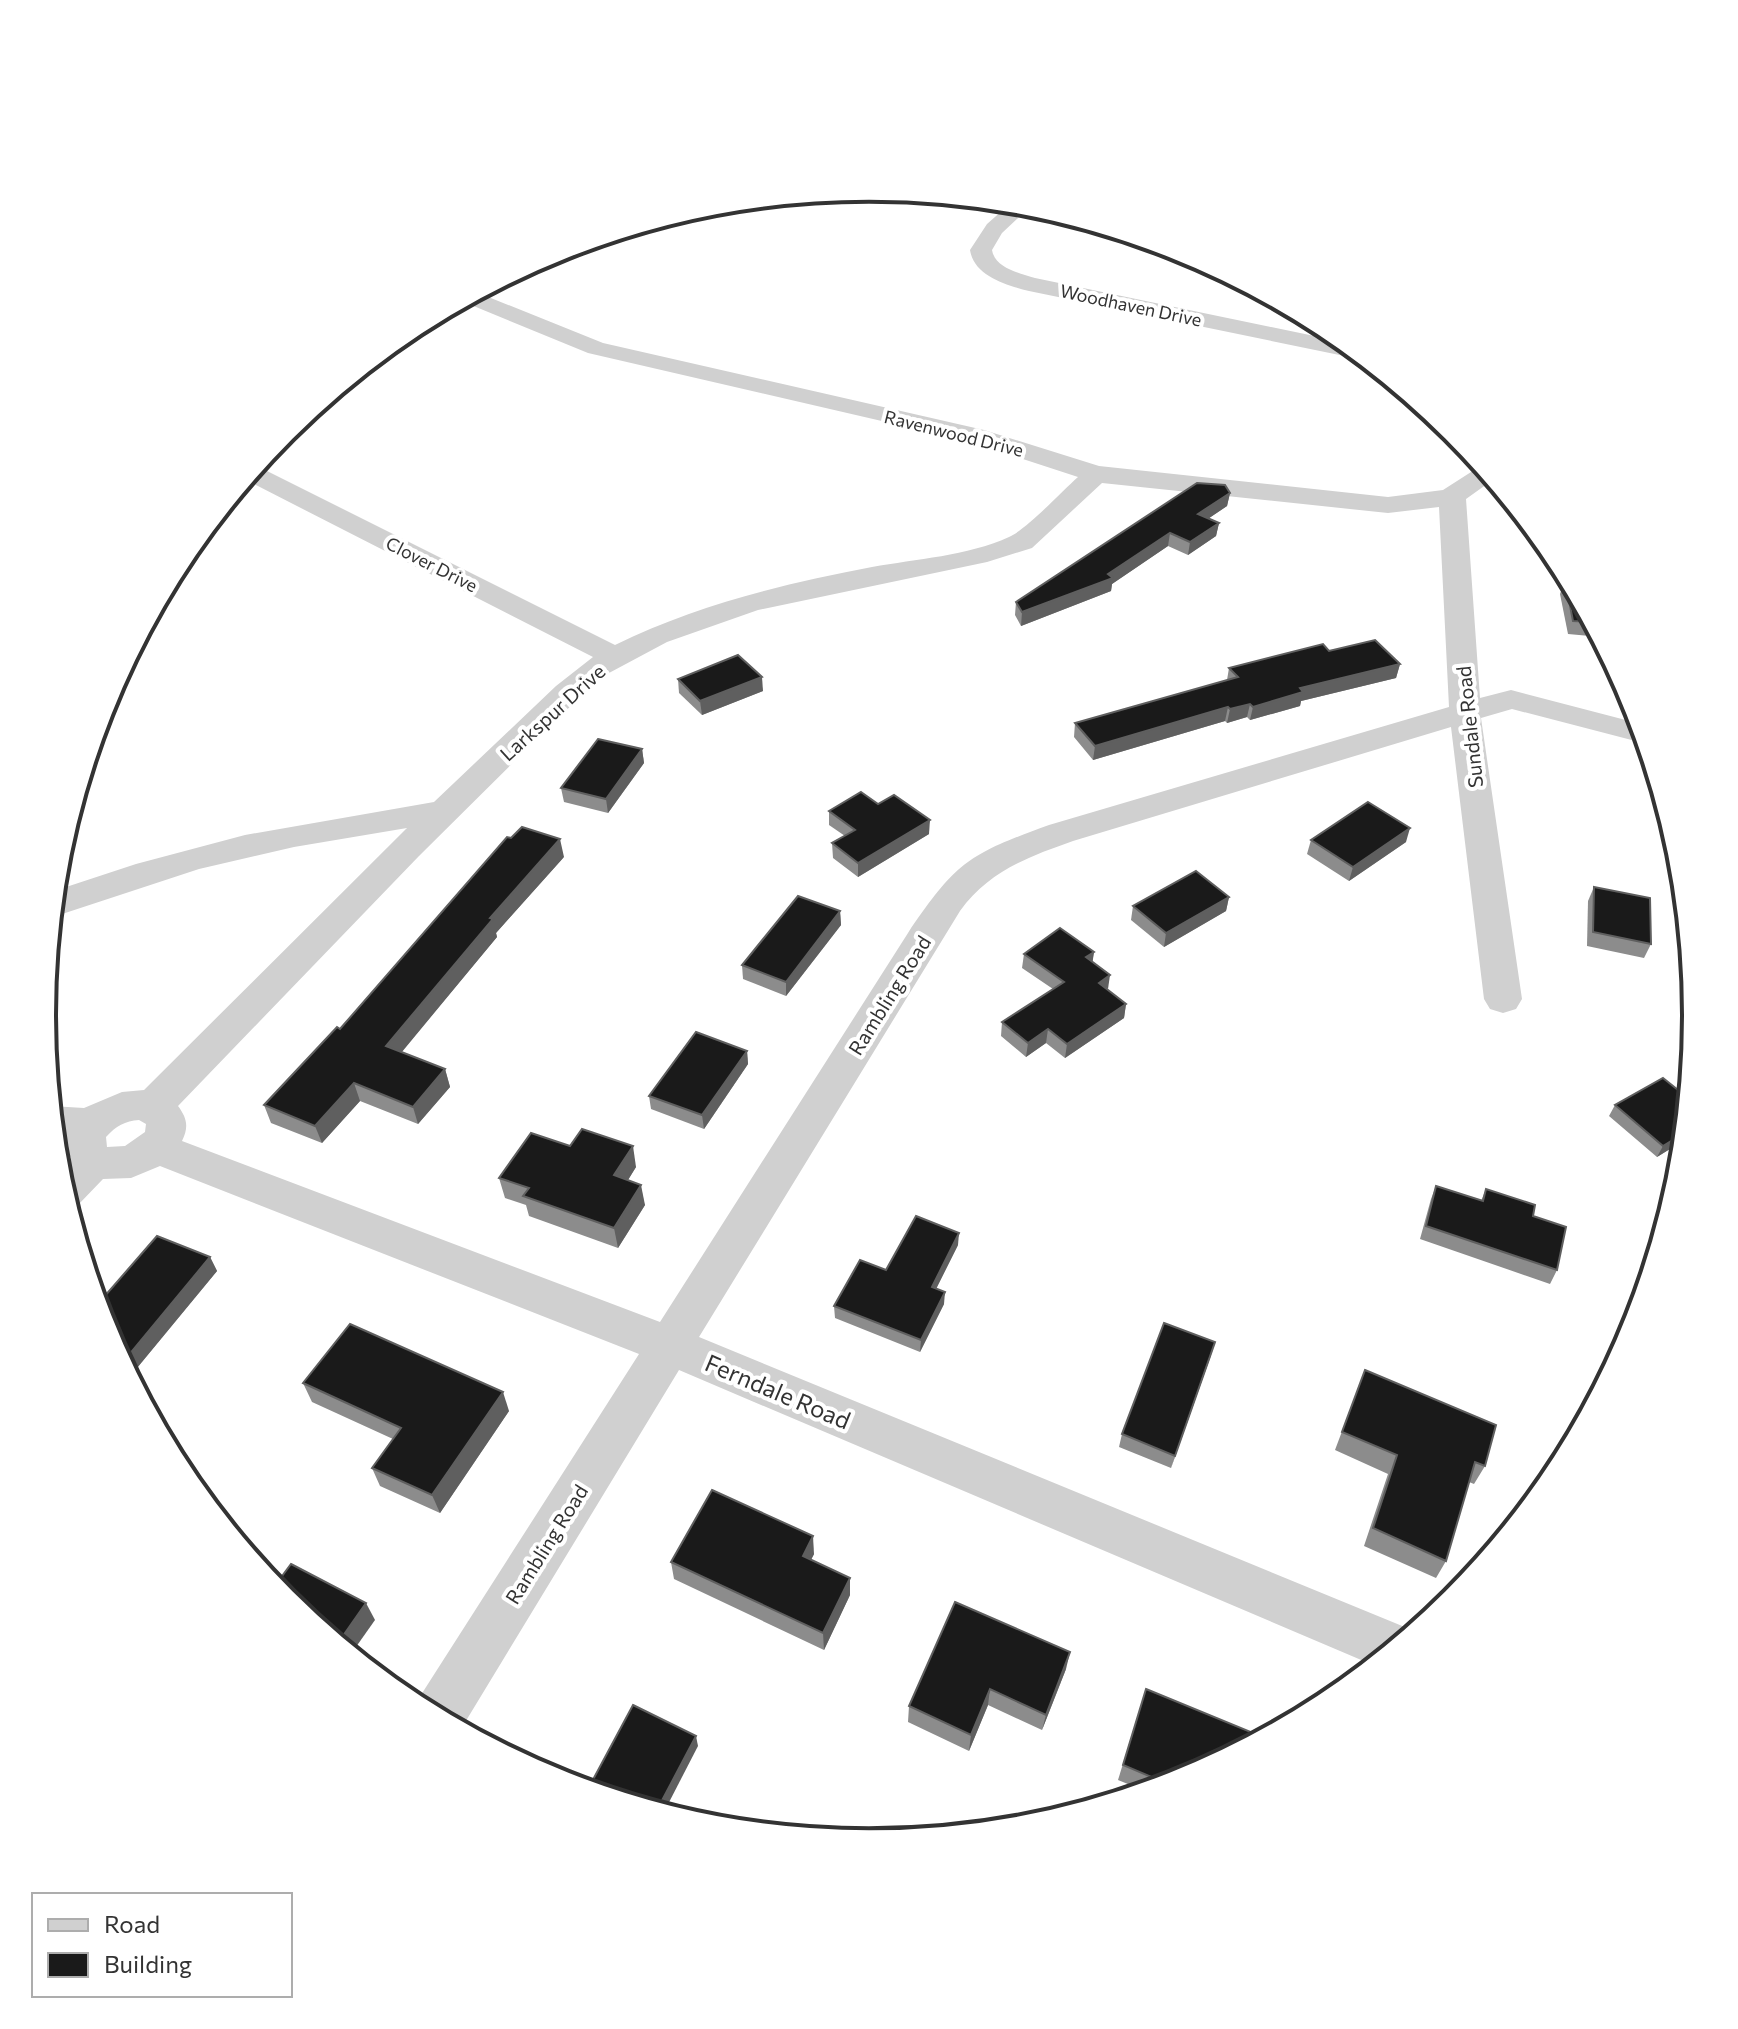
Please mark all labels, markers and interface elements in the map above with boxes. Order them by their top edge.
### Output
street label: Woodhaven Drive [1058,279,1204,331]
street label: Ravenwood Drive [882,405,1026,461]
street label: Clover Drive [383,532,481,596]
street label: Larkspur Drive [495,659,609,765]
street label: Sundale Road [1451,665,1487,789]
street label: Rambling Road [843,931,935,1059]
street label: Ferndale Road [701,1347,855,1435]
street label: Rambling Road [500,1480,592,1608]
legend [32,1893,292,1997]
text: Road [104,1909,160,1938]
text: Building [104,1949,192,1978]

